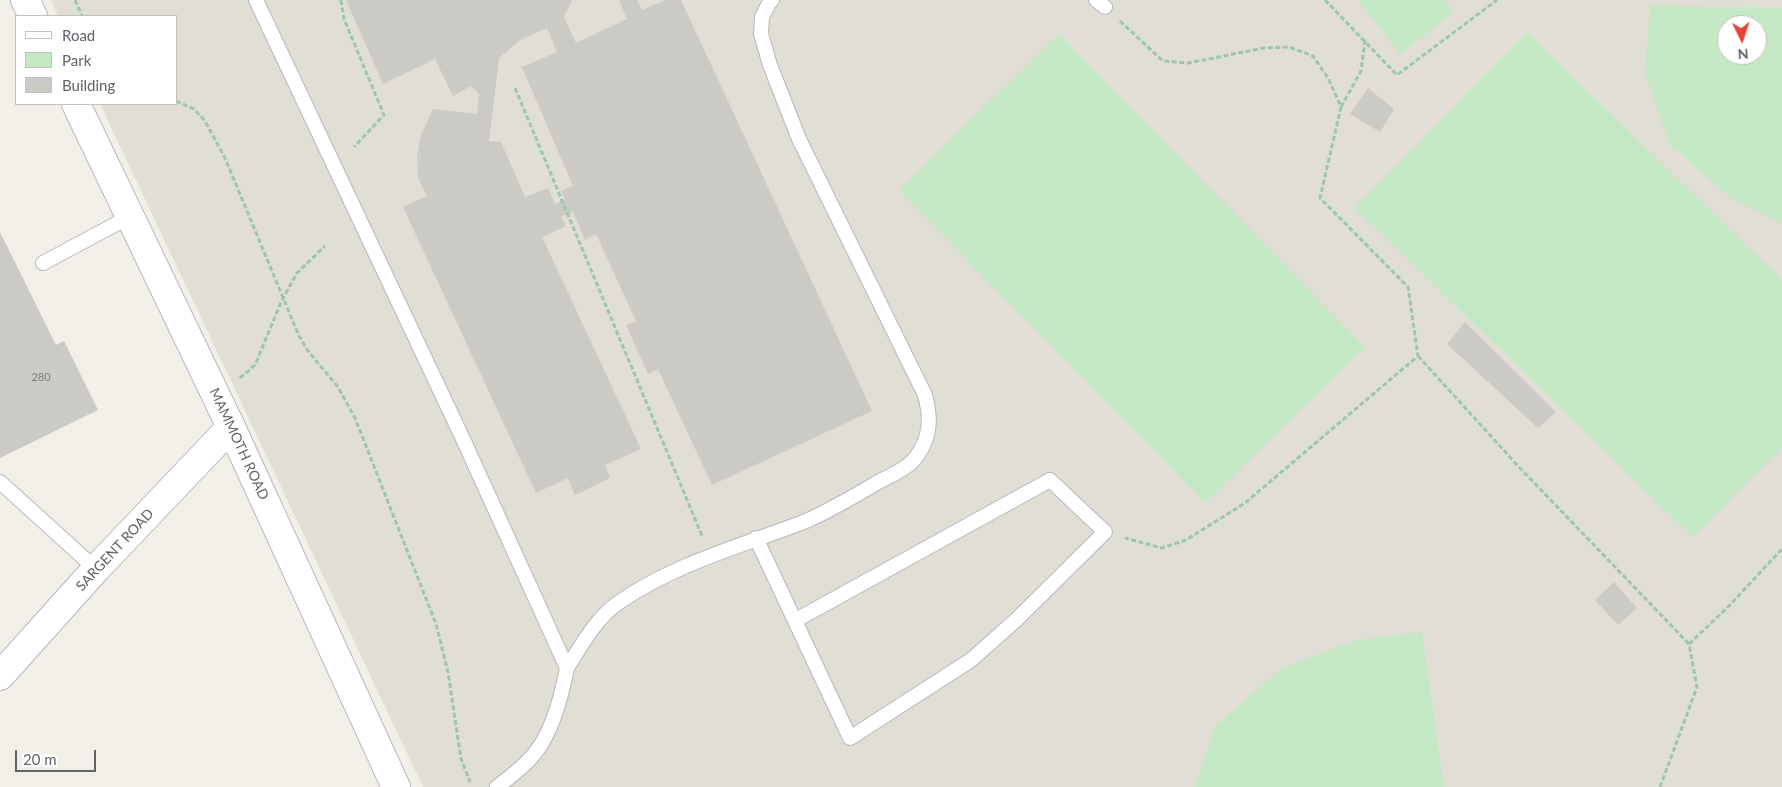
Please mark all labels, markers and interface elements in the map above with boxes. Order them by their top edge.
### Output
legend [15,15,178,105]
north arrow [1717,15,1767,65]
text: Road [62,26,95,44]
text: N [1737,46,1749,63]
text: Park [62,51,91,69]
text: Building [62,76,115,94]
house number: 280 [31,370,51,384]
street label: MAMMOTH ROAD [206,385,272,503]
street label: SARGENT ROAD [73,505,157,595]
scale bar [18,740,99,772]
text: 20 m [23,750,57,768]

